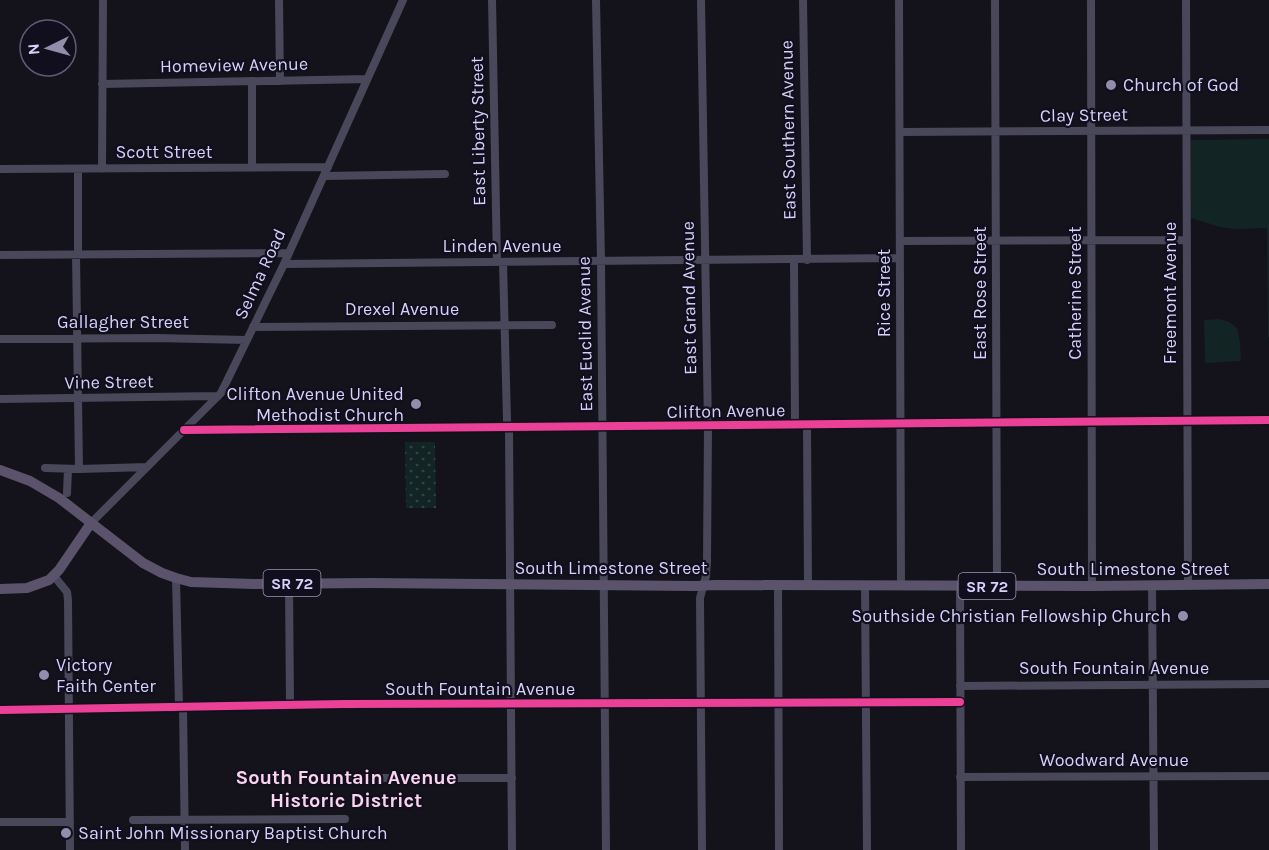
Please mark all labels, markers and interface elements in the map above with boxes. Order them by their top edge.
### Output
north arrow [18,18,78,78]
street label: East Southern Avenue [775,40,801,220]
text: N [24,43,44,56]
street label: Homeview Avenue [160,53,308,77]
street label: East Liberty Street [466,56,490,206]
place label: Church of God [1123,74,1239,96]
marker: Church of God [1104,78,1118,92]
street label: Clay Street [1040,103,1128,127]
street label: Scott Street [115,141,213,163]
street label: East Grand Avenue [677,221,701,375]
street label: Freemont Avenue [1159,222,1181,364]
street label: Selma Road [229,225,291,323]
street label: East Rose Street [969,226,991,360]
street label: Catherine Street [1064,226,1086,360]
street label: Linden Avenue [443,235,561,257]
street label: Rice Street [873,248,895,337]
street label: East Euclid Avenue [573,256,597,412]
street label: Drexel Avenue [345,298,459,320]
street label: Gallagher Street [57,311,189,333]
street label: Vine Street [64,370,154,394]
place label: Clifton Avenue United Methodist Church [226,383,404,426]
marker: Clifton Avenue United Methodist Church [409,397,423,411]
street label: Clifton Avenue [667,399,785,423]
street label: South Limestone Street [514,557,708,579]
street label: South Limestone Street [1036,558,1230,580]
road number: SR 72 [264,570,320,596]
road number: SR 72 [958,573,1016,599]
place label: Southside Christian Fellowship Church [851,605,1171,627]
marker: Southside Christian Fellowship Church [1176,609,1190,623]
place label: Victory Faith Center [56,654,156,697]
street label: South Fountain Avenue [1019,657,1209,679]
marker: Victory Faith Center [37,668,51,682]
street label: South Fountain Avenue [385,678,575,700]
street label: Woodward Avenue [1039,749,1189,771]
district label: South Fountain Avenue Historic District [236,766,457,812]
place label: Saint John Missionary Baptist Church [78,822,388,844]
marker: Saint John Missionary Baptist Church [59,826,73,840]

